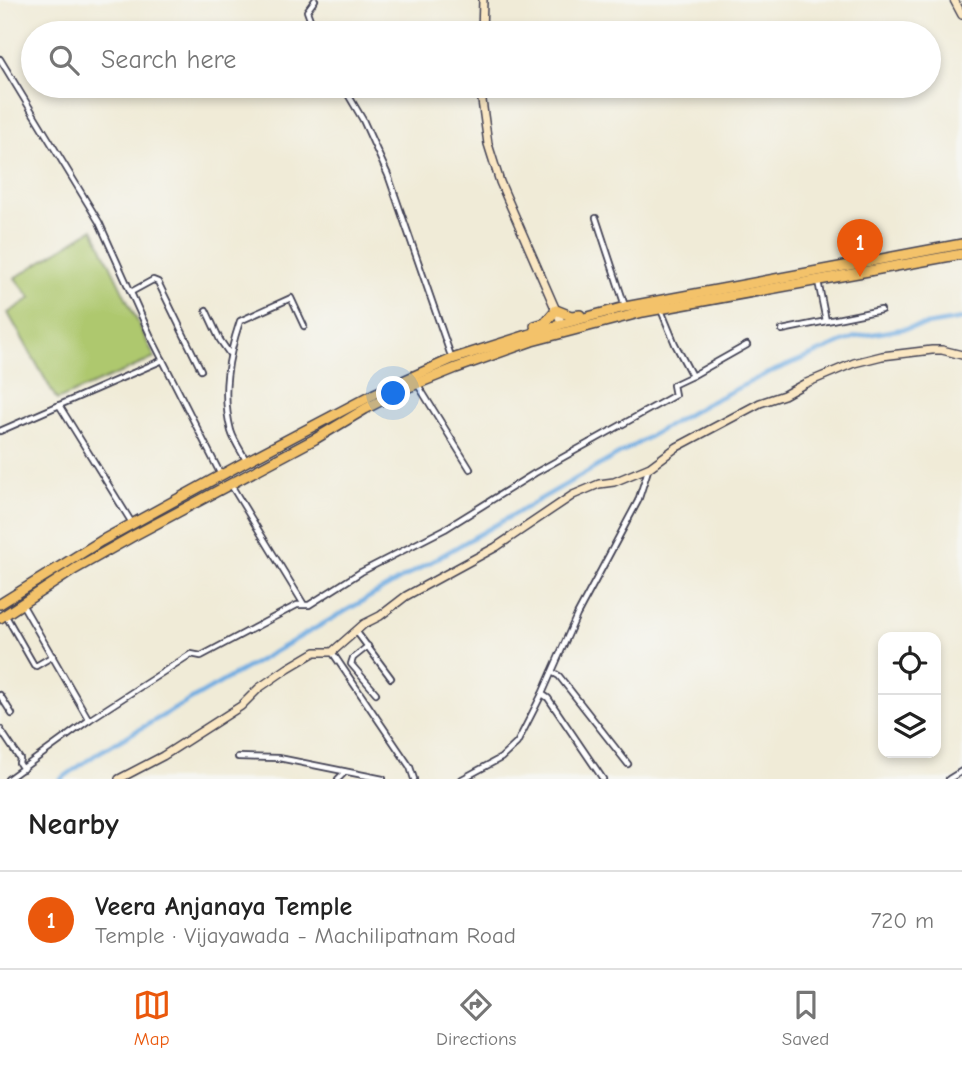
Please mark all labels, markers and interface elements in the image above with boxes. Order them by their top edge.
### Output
search box [21,21,941,98]
icon: search [45,41,83,79]
text: Search here [101,45,236,75]
pin: 1 [837,219,883,277]
your location [376,376,410,410]
map controls [878,632,941,758]
button: locate [878,632,941,695]
button: layers [878,695,941,758]
text: Nearby [28,807,119,842]
text: Veera Anjanaya Temple [95,892,352,922]
text: 1 [46,907,56,934]
text: 720 m [870,907,934,934]
text: Temple · Vijayawada - Machilipatnam Road [95,922,516,949]
tab: Map [133,986,171,1050]
tab: Directions [436,986,516,1050]
tab: Saved [782,986,829,1050]

